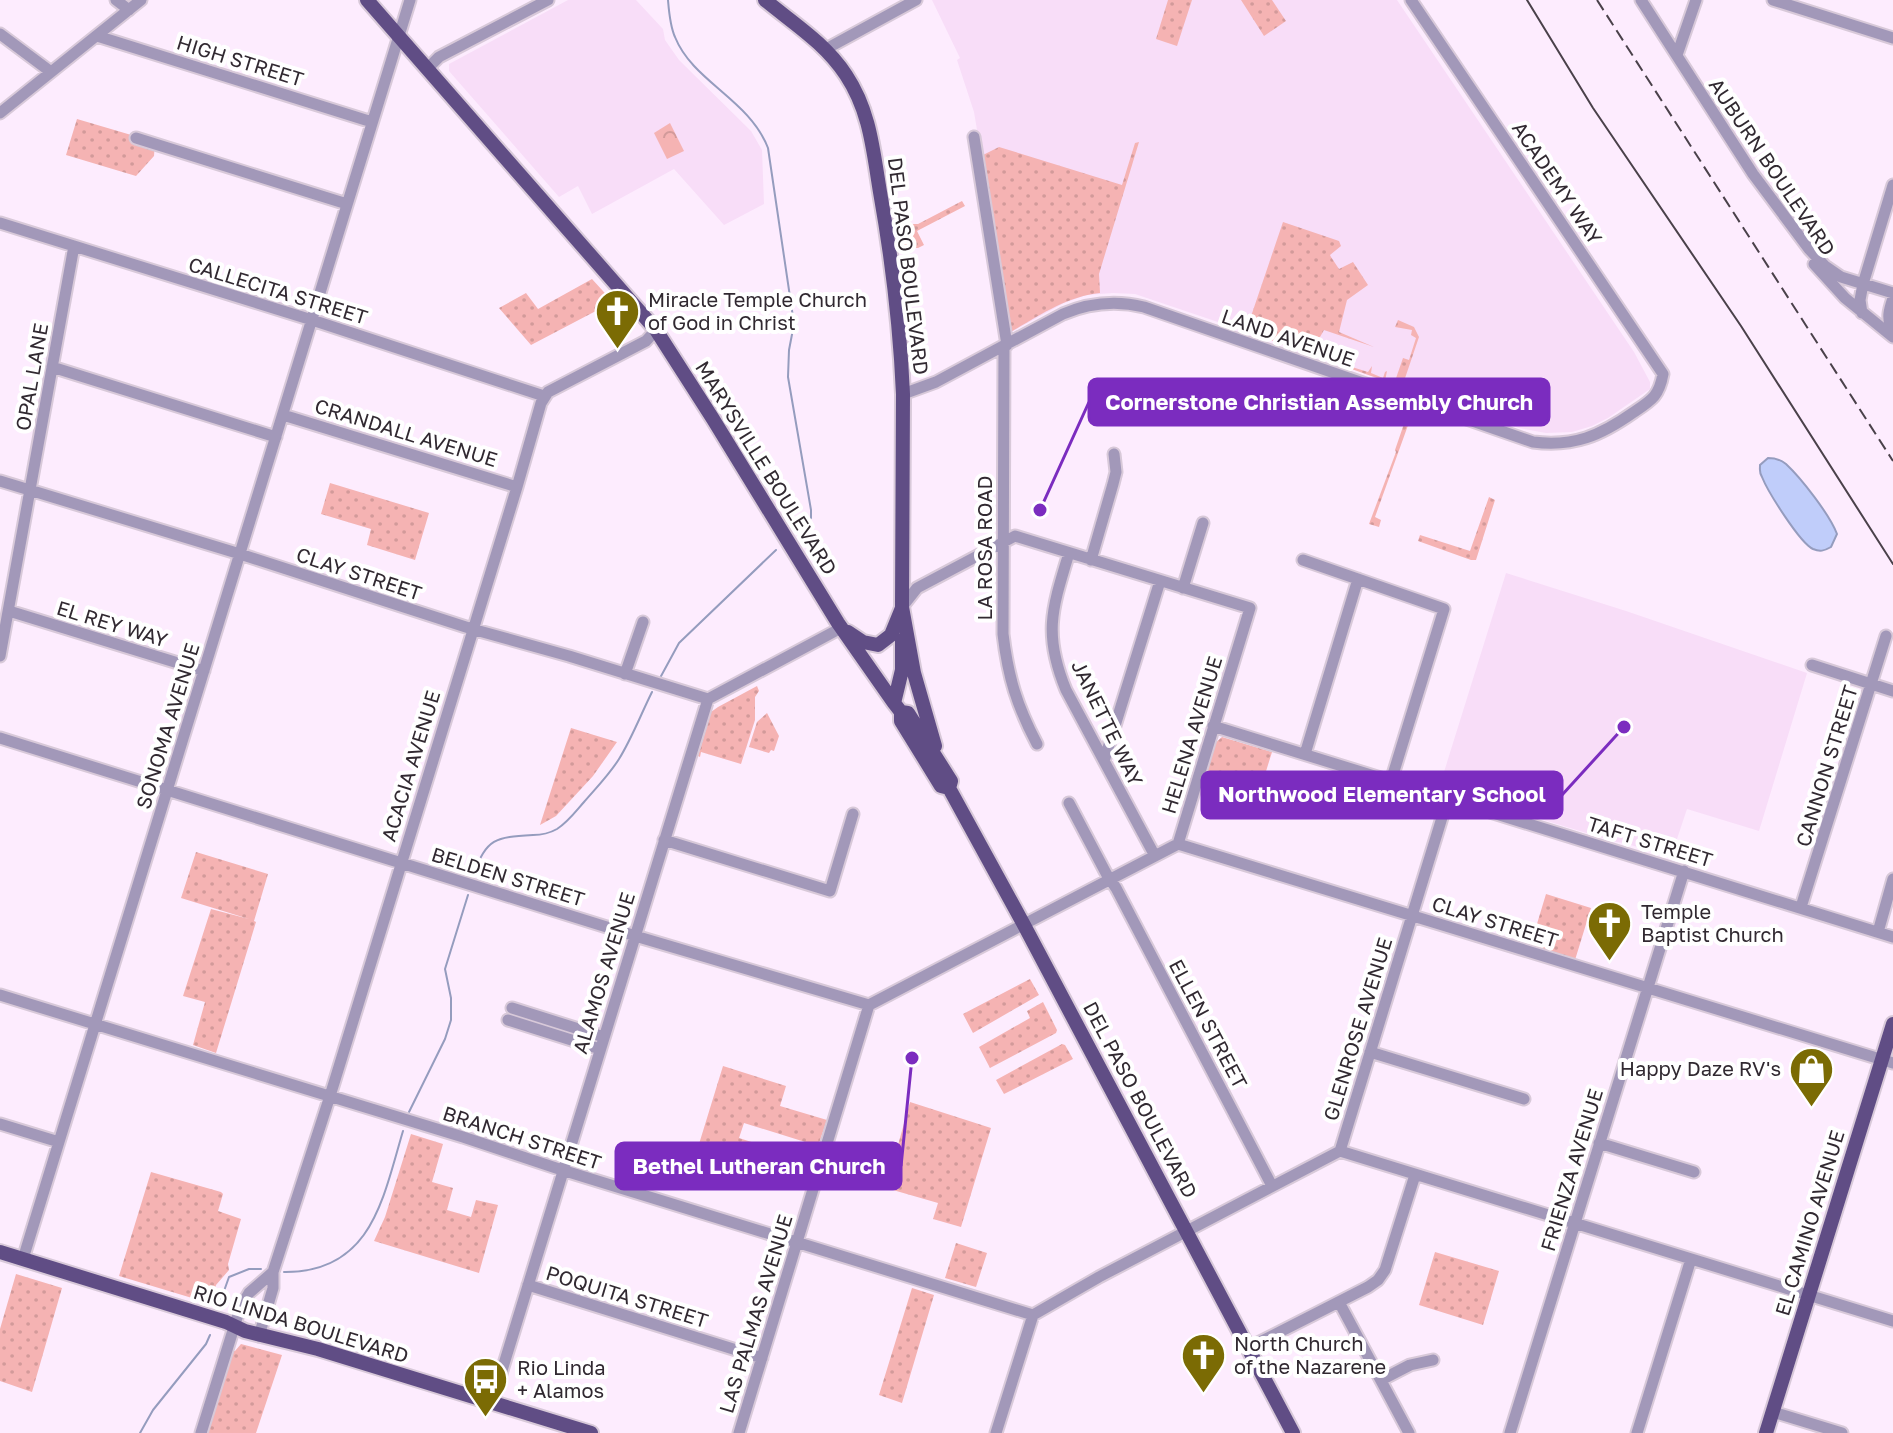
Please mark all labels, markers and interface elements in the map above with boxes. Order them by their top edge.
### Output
street label: HIGH STREET [174,29,307,91]
street label: AUBURN BOULEVARD [1705,73,1841,260]
street label: ACADEMY WAY [1508,116,1608,249]
street label: DEL PASO BOULEVARD [884,156,934,376]
street label: CALLECITA STREET [186,251,371,329]
church icon: Miracle Temple Church of God in Christ [593,287,641,350]
place label: Miracle Temple Church of God in Christ [648,287,867,334]
street label: LAND AVENUE [1219,303,1358,371]
street label: OPAL LANE [10,321,52,433]
street label: MARYSVILLE BOULEVARD [691,356,843,579]
callout: Cornerstone Christian Assembly Church [1089,379,1549,425]
text: Cornerstone Christian Assembly Church [1105,388,1533,415]
street label: CRANDALL AVENUE [312,393,501,471]
street label: LA ROSA ROAD [972,475,996,621]
street label: CLAY STREET [294,541,425,605]
street label: EL REY WAY [54,595,171,651]
street label: SONOMA AVENUE [130,640,204,812]
street label: HELENA AVENUE [1156,653,1226,817]
street label: JANETTE WAY [1067,656,1149,789]
street label: CANNON STREET [1790,682,1862,849]
street label: ACACIA AVENUE [376,687,444,844]
callout: Northwood Elementary School [1202,772,1562,818]
text: Northwood Elementary School [1218,780,1546,807]
street label: TAFT STREET [1585,811,1716,871]
street label: BELDEN STREET [429,841,588,911]
street label: ALAMOS AVENUE [567,889,639,1056]
street label: CLAY STREET [1429,891,1561,952]
place label: Temple Baptist Church [1641,899,1784,946]
church icon: Temple Baptist Church [1586,900,1634,963]
street label: GLENROSE AVENUE [1318,934,1396,1123]
street label: ELLEN STREET [1165,955,1253,1092]
street label: DEL PASO BOULEVARD [1079,997,1203,1202]
shop icon: Happy Daze RV's [1788,1045,1836,1108]
place label: Happy Daze RV's [1620,1056,1781,1080]
street label: FRIENZA AVENUE [1535,1085,1607,1254]
street label: BRANCH STREET [440,1100,604,1174]
street label: EL CAMINO AVENUE [1769,1127,1849,1318]
callout: Bethel Lutheran Church [616,1143,901,1189]
text: Bethel Lutheran Church [633,1152,885,1179]
street label: LAS PALMAS AVENUE [713,1211,797,1416]
street label: POQUITA STREET [543,1260,711,1332]
street label: RIO LINDA BOULEVARD [191,1279,412,1367]
church icon: North Church of the Nazarene [1179,1331,1227,1394]
place label: North Church of the Nazarene [1234,1331,1386,1378]
place label: Rio Linda + Alamos [517,1355,606,1402]
bus stop icon: Rio Linda + Alamos [462,1356,510,1419]

